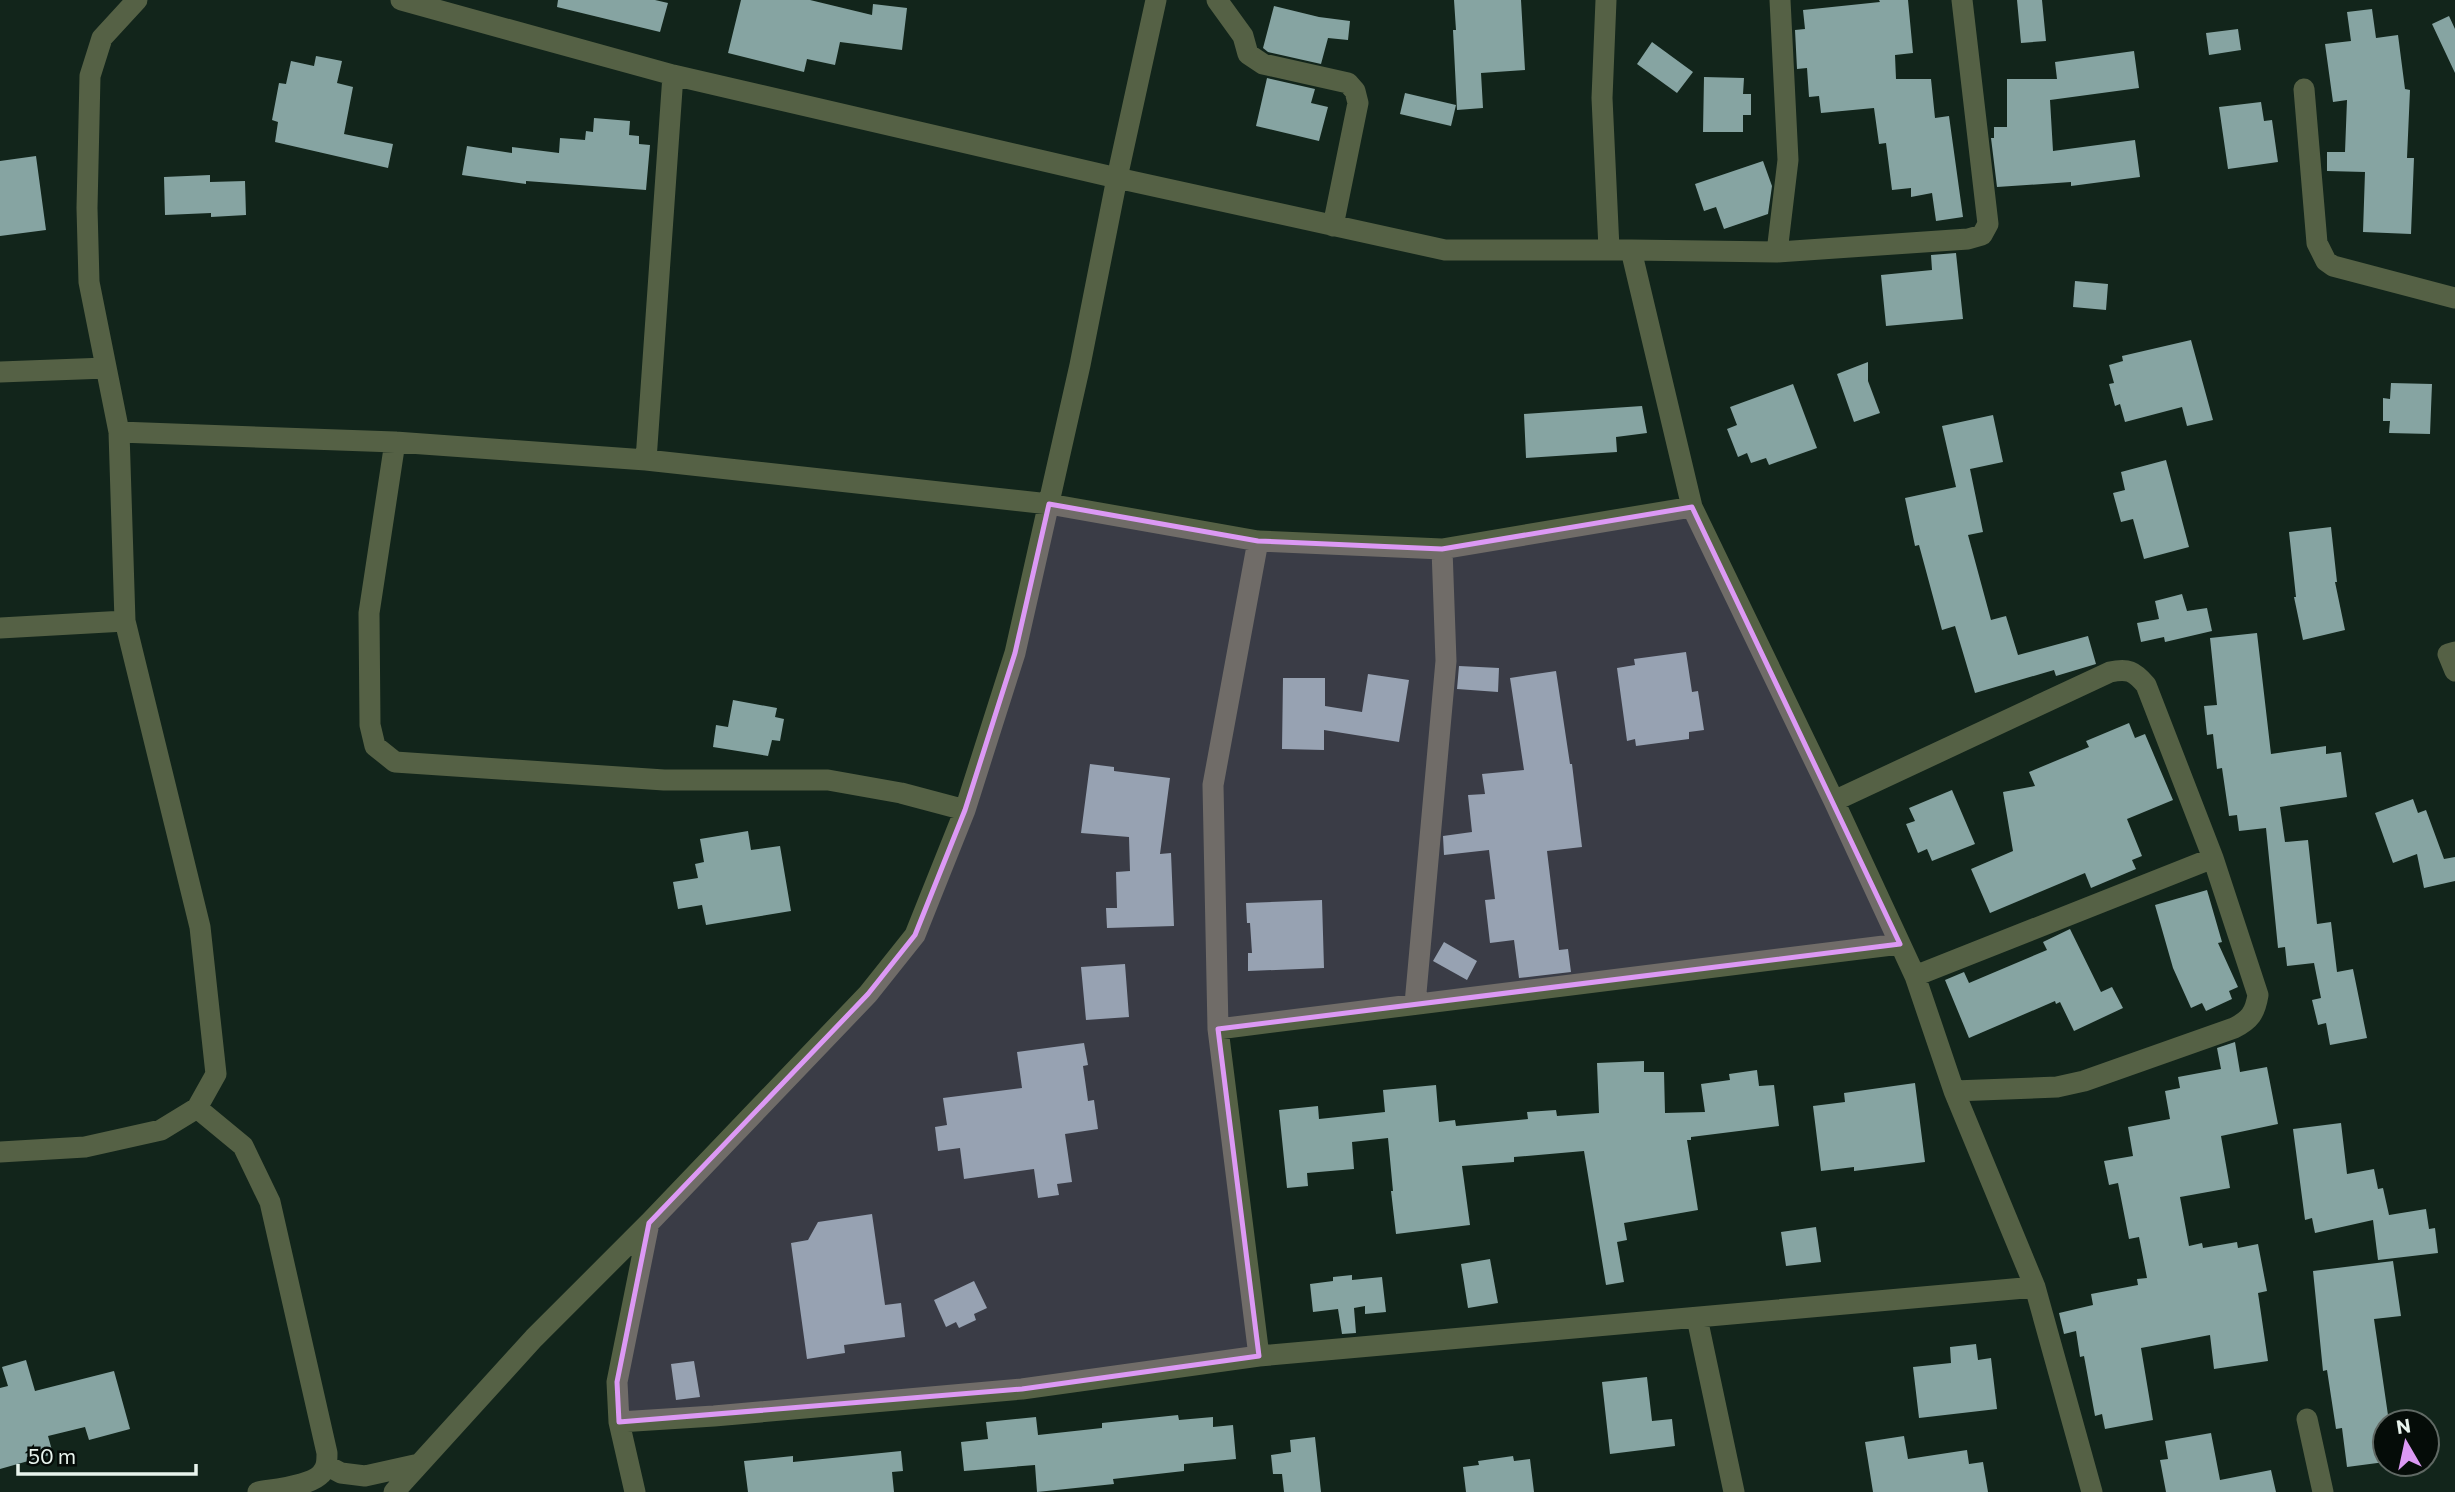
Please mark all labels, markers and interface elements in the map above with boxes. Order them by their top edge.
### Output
north arrow [2371,1408,2441,1478]
text: N [2394,1413,2412,1438]
scale bar [18,1432,196,1476]
text: 50 m [28,1443,76,1468]

